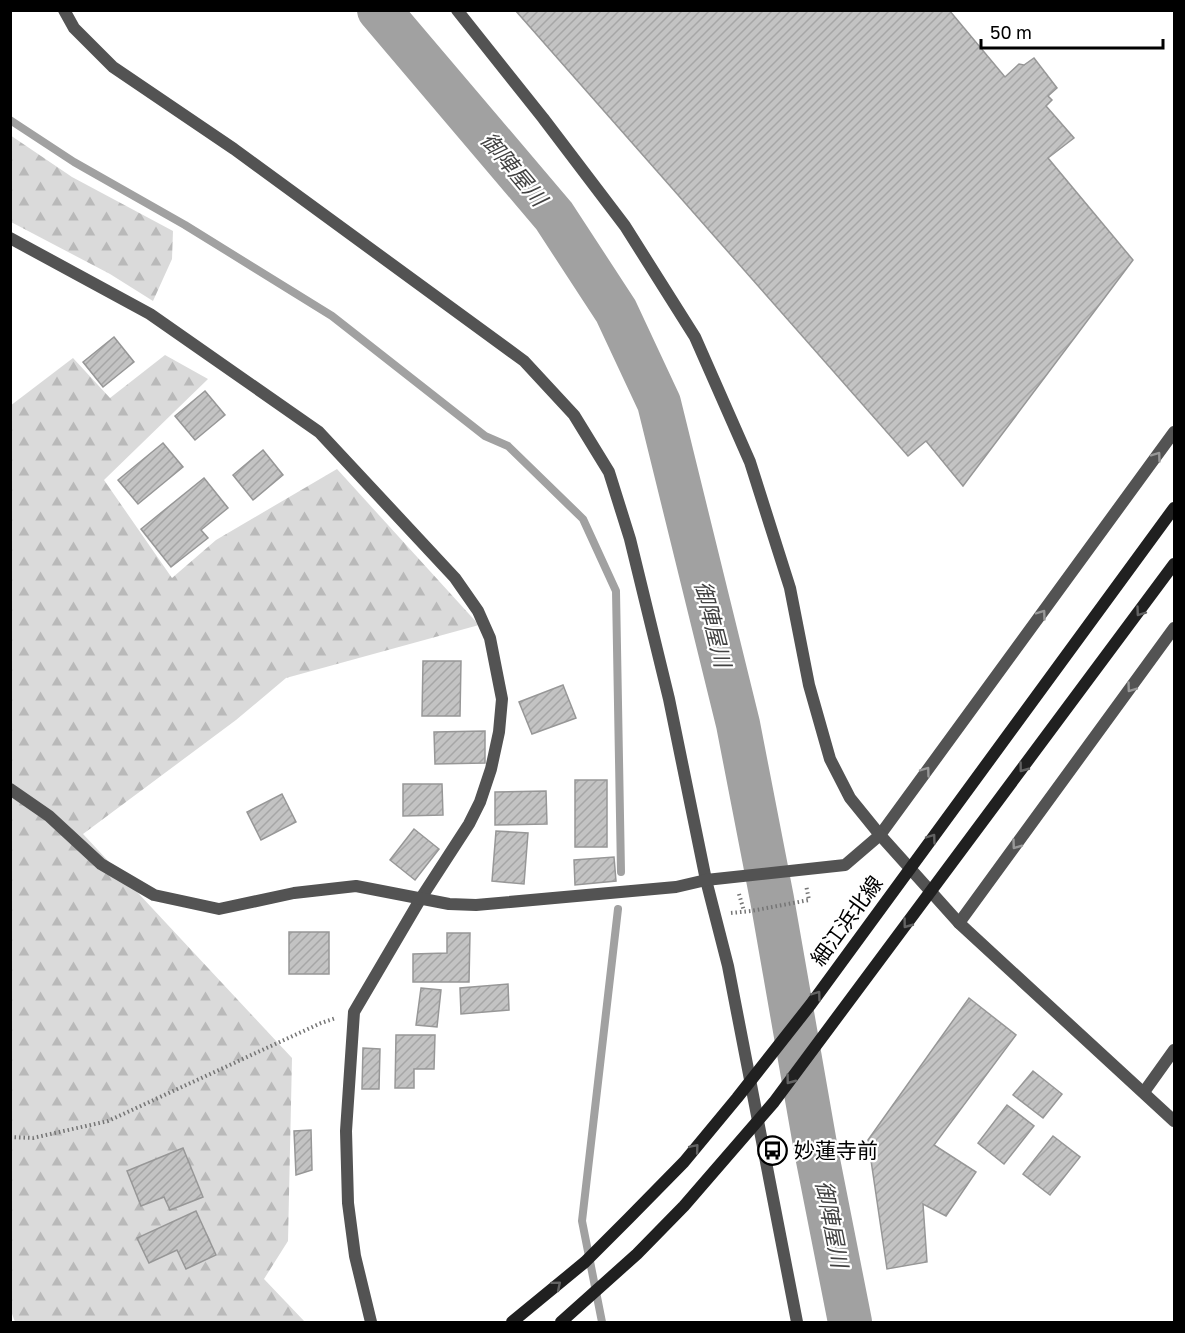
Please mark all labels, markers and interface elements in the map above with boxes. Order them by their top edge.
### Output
scale bar [981,12,1162,50]
text: 50 m [990,21,1032,43]
water label: 御陣屋川 [476,126,554,213]
one-way arrow [1150,452,1161,463]
water label: 御陣屋川 [690,578,738,672]
one-way arrow [1136,605,1147,616]
one-way arrow [1035,609,1046,620]
one-way arrow [1127,681,1138,692]
one-way arrow [1020,761,1031,772]
one-way arrow [919,766,930,777]
one-way arrow [925,834,936,845]
one-way arrow [1012,839,1023,850]
street label: 細江浜北線 [805,870,888,971]
one-way arrow [903,918,914,929]
one-way arrow [810,991,821,1002]
one-way arrow [786,1074,797,1085]
bus stop icon: 妙蓮寺前 [757,1135,789,1167]
place label: 妙蓮寺前 [794,1137,878,1163]
one-way arrow [688,1144,699,1155]
water label: 御陣屋川 [811,1178,855,1272]
one-way arrow [550,1281,561,1292]

